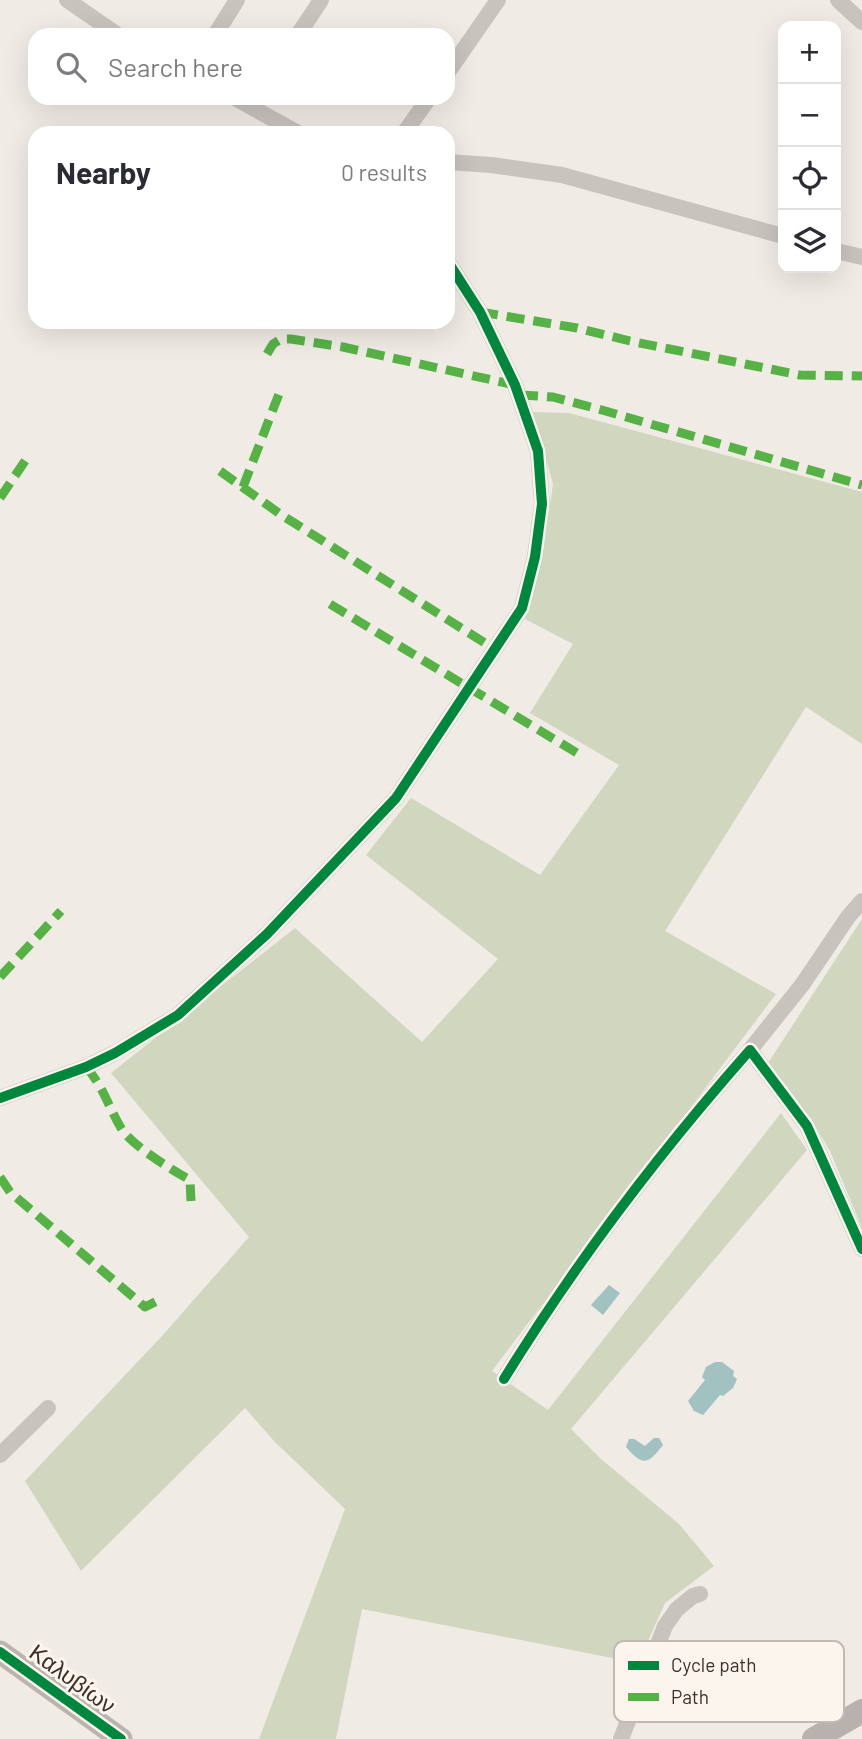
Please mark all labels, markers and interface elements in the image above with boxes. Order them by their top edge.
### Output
map controls [778,21,841,273]
button: + [778,21,841,84]
search box [28,28,455,105]
icon: search [52,48,90,86]
text: Search here [108,51,243,82]
button: − [778,84,841,147]
button: locate [778,147,841,210]
text: Nearby [56,154,151,190]
text: 0 results [341,158,427,186]
button: layers [778,210,841,273]
street label: Καλυβίων [24,1637,122,1719]
legend [614,1641,844,1722]
text: Cycle path [671,1653,756,1676]
text: Path [671,1685,709,1708]

